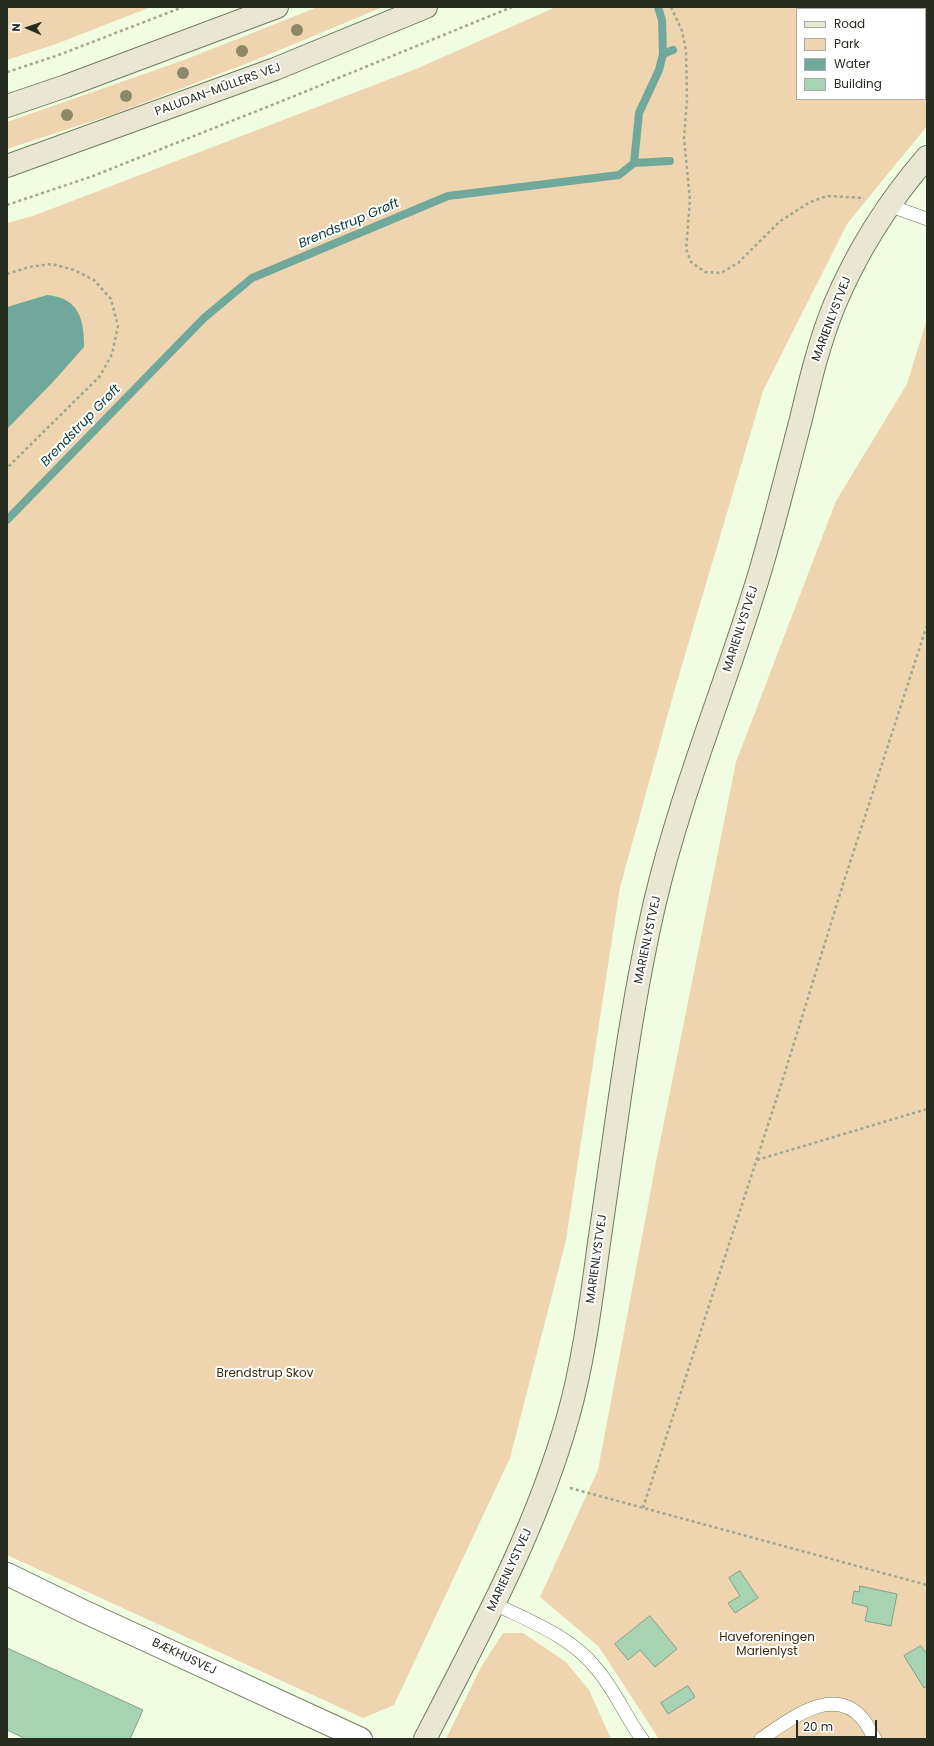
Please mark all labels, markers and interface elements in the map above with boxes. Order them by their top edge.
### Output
north arrow [8,8,48,48]
legend [796,8,926,100]
text: Road [834,15,865,32]
text: N [8,23,24,32]
text: Park [834,35,860,52]
text: Water [834,55,870,72]
street label: PALUDAN-MÜLLERS VEJ [153,60,283,120]
text: Building [834,75,882,92]
water label: Brendstrup Grøft [296,196,402,252]
street label: MARIENLYSTVEJ [809,275,855,363]
water label: Brendstrup Grøft [38,382,124,470]
street label: MARIENLYSTVEJ [720,584,762,674]
street label: MARIENLYSTVEJ [632,895,664,985]
street label: MARIENLYSTVEJ [584,1214,610,1304]
park label: Brendstrup Skov [217,1367,313,1381]
street label: MARIENLYSTVEJ [485,1526,535,1614]
park label: Haveforeningen Marienlyst [719,1631,815,1659]
street label: BÆKHUSVEJ [149,1636,219,1678]
scale bar [798,1712,879,1738]
text: 20 m [803,1718,833,1735]

